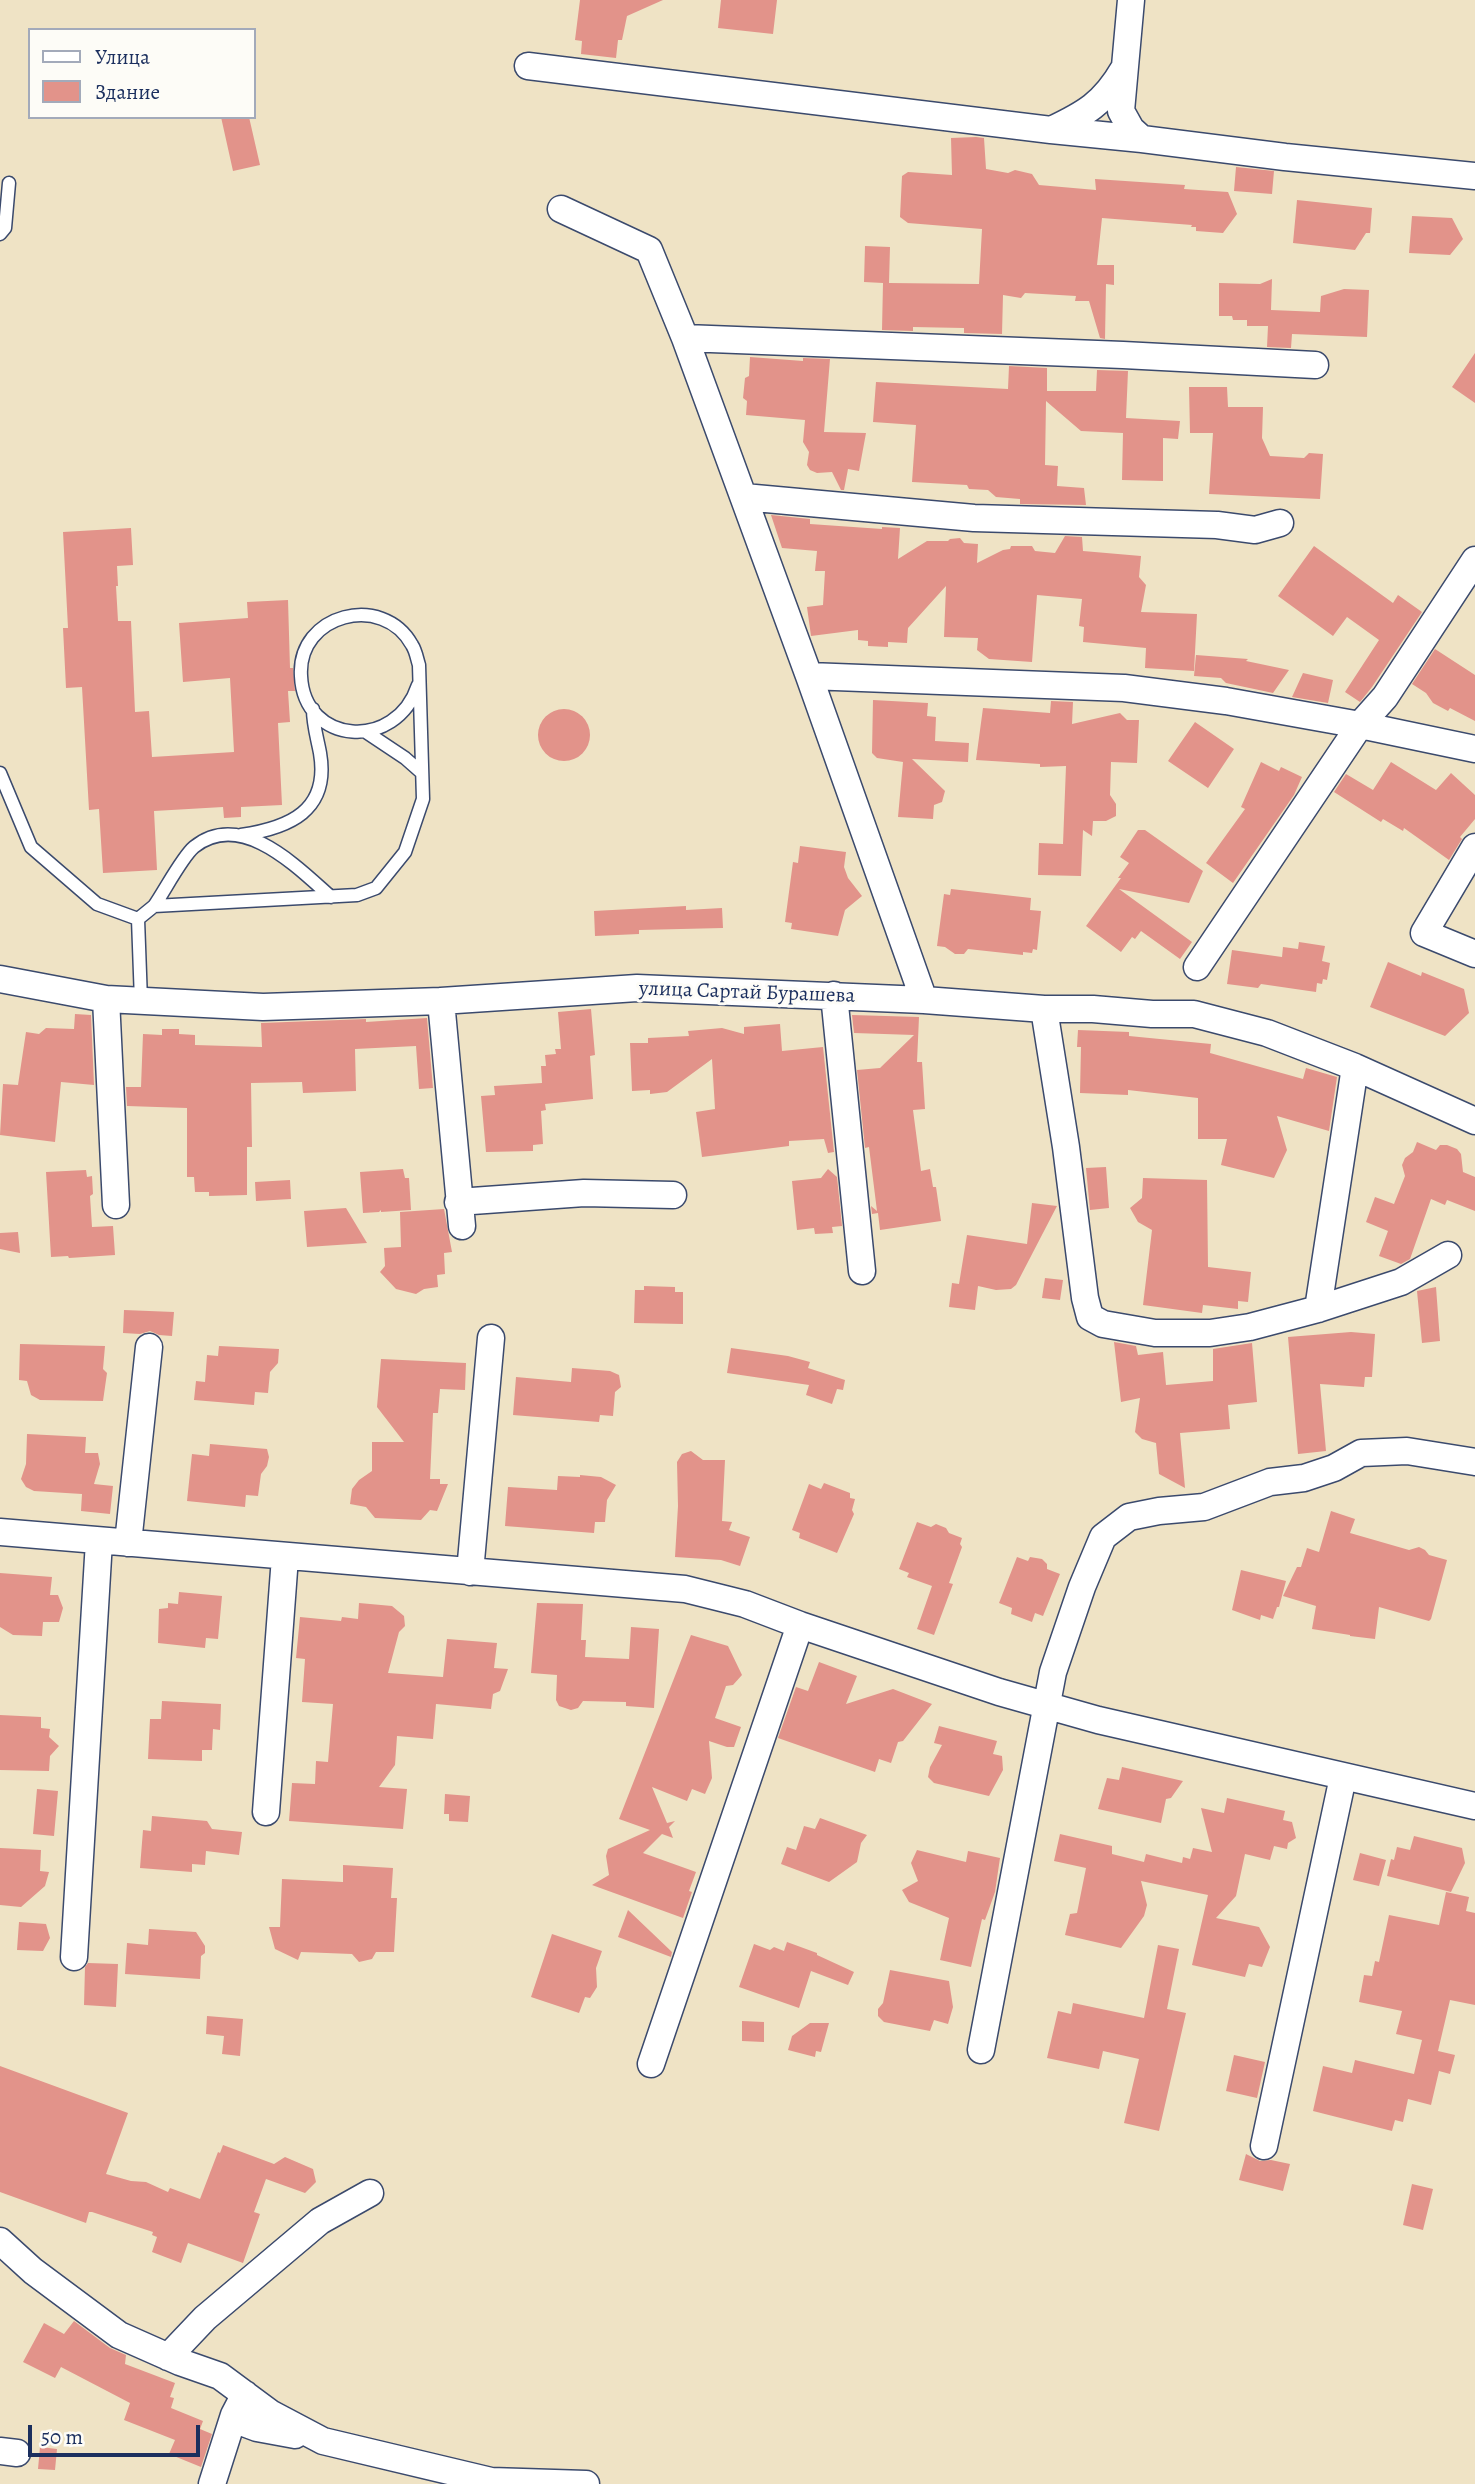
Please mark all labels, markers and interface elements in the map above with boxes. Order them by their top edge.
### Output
legend [28,28,256,119]
text: Улица [95,43,150,71]
text: Здание [95,78,160,106]
street label: улица Сартай Бурашева [638,977,856,1009]
scale bar [32,2410,203,2454]
text: 50 m [41,2423,83,2451]

